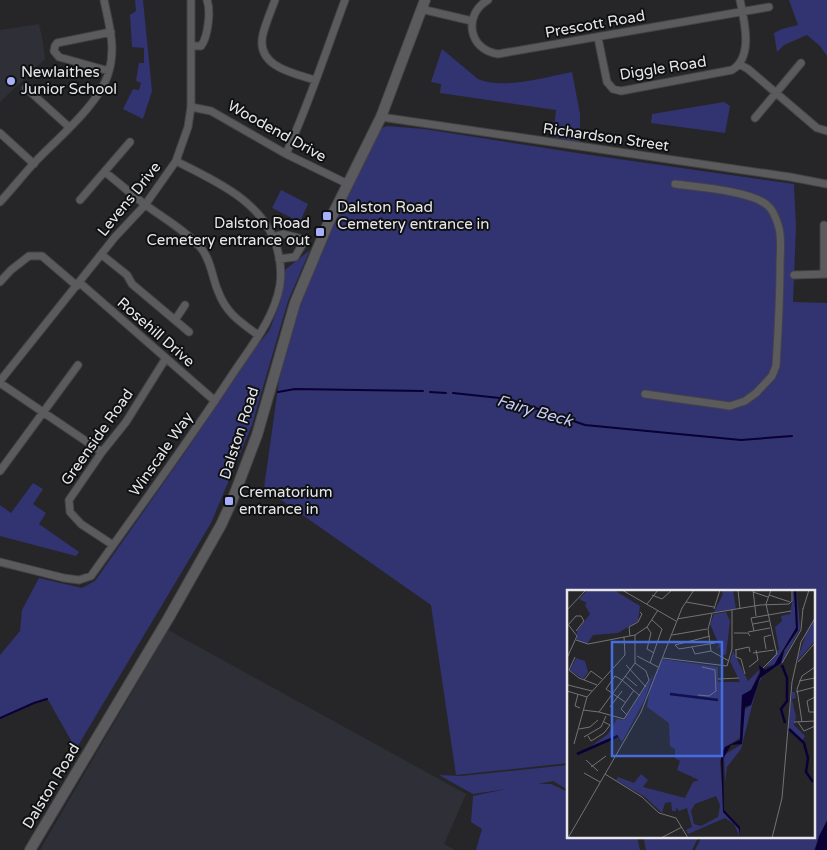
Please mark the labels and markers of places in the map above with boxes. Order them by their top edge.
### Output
place label: Newlaithes Junior School [21,63,117,98]
marker: Newlaithes Junior School [5,75,17,87]
place label: Dalston Road Cemetery entrance in [337,198,489,233]
marker: Dalston Road Cemetery entrance in [321,210,333,222]
place label: Dalston Road Cemetery entrance out [146,214,310,249]
marker: Dalston Road Cemetery entrance out [314,226,326,238]
place label: Crematorium entrance in [239,483,332,518]
marker: Crematorium entrance in [223,495,235,507]

